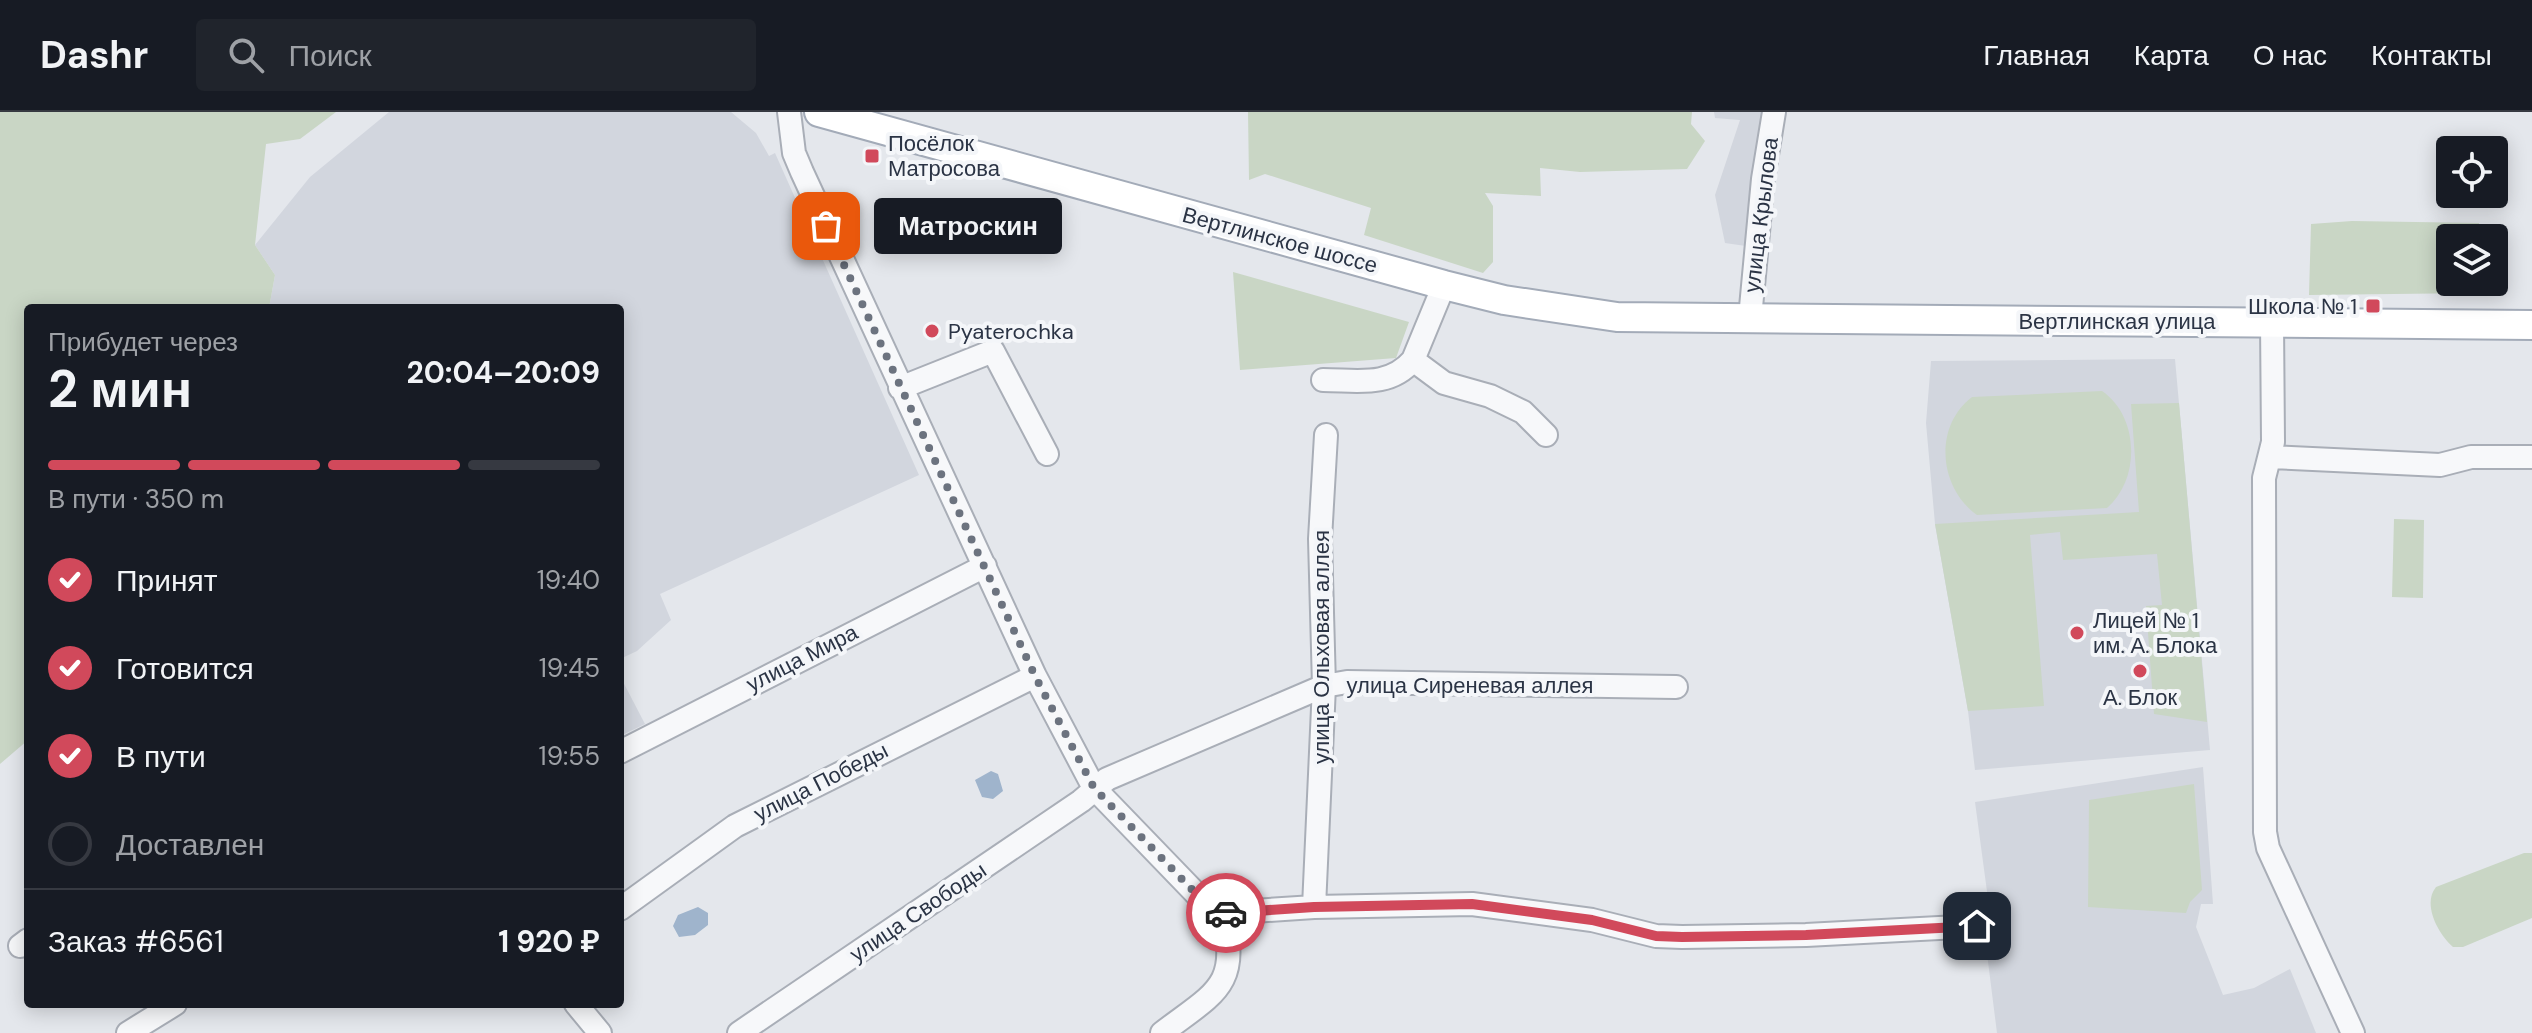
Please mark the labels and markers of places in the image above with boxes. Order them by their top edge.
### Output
place label: Посёлок Матросова [888,129,1001,183]
marker: Посёлок Матросова [863,147,881,165]
pin [792,192,860,260]
callout: Матроскин [874,198,1062,254]
place label: Школа № 1 [2248,292,2357,321]
marker: Школа № 1 [2364,297,2382,315]
place label: Pyaterochka [948,317,1074,346]
marker: Pyaterochka [923,322,941,340]
place label: Лицей № 1 им. А. Блока [2093,606,2218,660]
marker: Лицей № 1 им. А. Блока [2068,624,2086,642]
marker: А. Блок [2131,662,2149,680]
place label: А. Блок [2103,683,2177,712]
pin [1943,892,2011,960]

